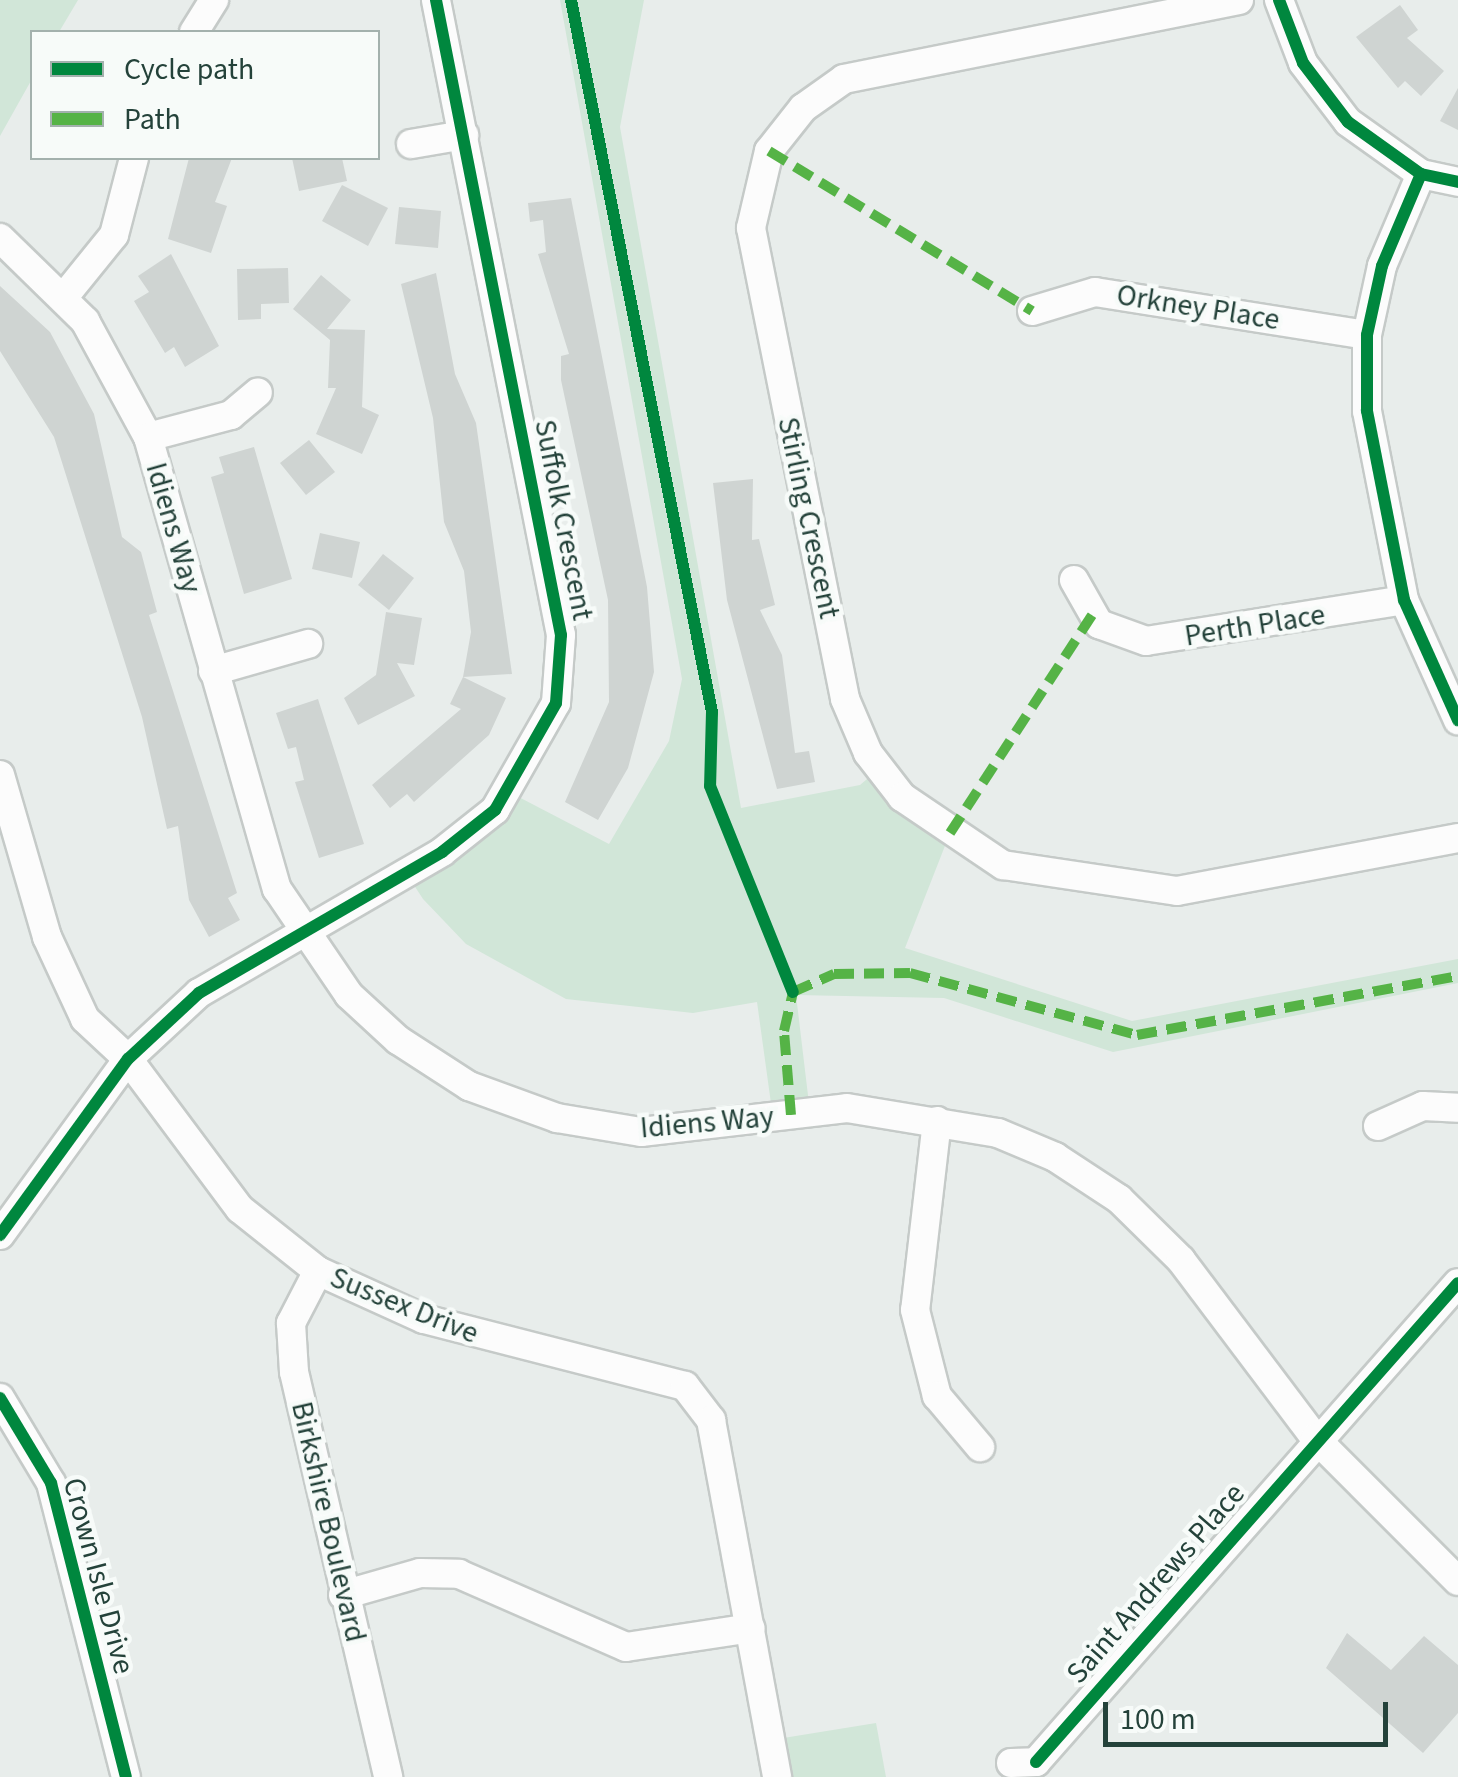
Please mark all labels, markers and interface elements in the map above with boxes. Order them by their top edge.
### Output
legend [30,30,380,160]
text: Cycle path [124,48,254,91]
text: Path [124,98,181,141]
street label: Orkney Place [1114,277,1282,339]
street label: Stirling Crescent [769,414,847,622]
street label: Suffolk Crescent [526,417,600,623]
street label: Idiens Way [137,459,209,597]
street label: Perth Place [1182,597,1328,655]
street label: Idiens Way [639,1099,775,1147]
street label: Sussex Drive [325,1260,483,1352]
street label: Birkshire Boulevard [283,1398,373,1646]
street label: Crown Isle Drive [55,1474,141,1678]
street label: Saint Andrews Place [1059,1477,1253,1691]
scale bar [1108,1682,1393,1744]
text: 100 m [1120,1698,1196,1741]

